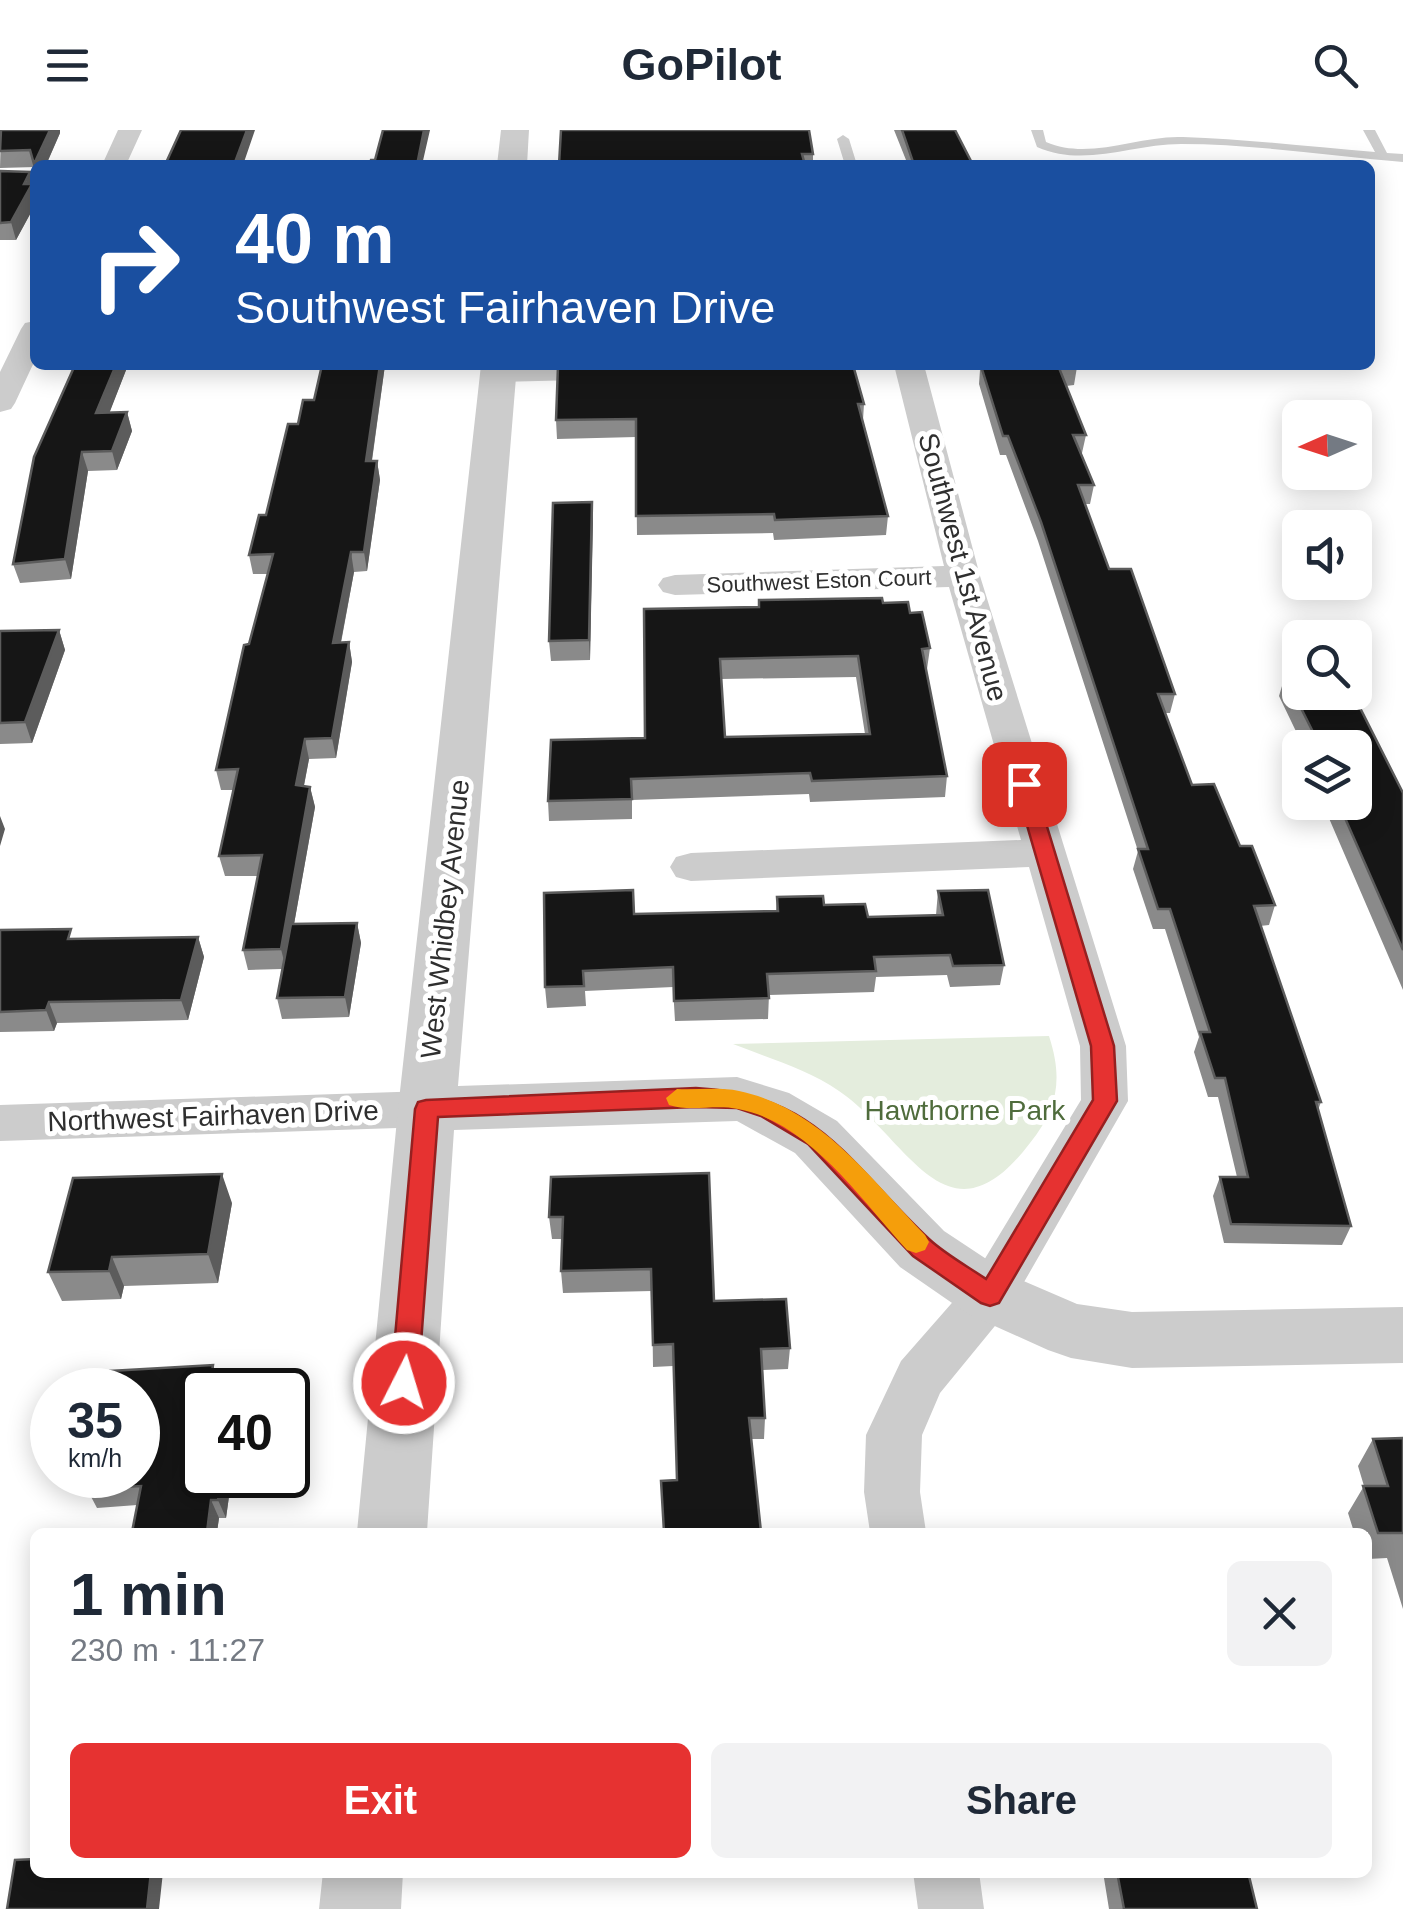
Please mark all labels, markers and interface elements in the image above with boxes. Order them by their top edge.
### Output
icon: menu [40,38,95,93]
icon: search [1308,38,1363,93]
text: GoPilot [622,39,781,90]
icon: right [70,200,200,330]
text: 40 m [235,200,395,278]
text: Southwest Fairhaven Drive [235,282,775,333]
north arrow [1282,400,1372,490]
map controls [1282,400,1372,820]
street label: Southwest 1st Avenue [912,429,1014,705]
button: sound [1282,510,1372,600]
street label: Southwest Eston Court [706,565,932,597]
button: search [1282,620,1372,710]
button: layers [1282,730,1372,820]
pin [982,742,1067,827]
icon: arrive [997,757,1052,812]
street label: West Whidbey Avenue [415,778,475,1060]
street label: Northwest Fairhaven Drive [47,1095,379,1137]
park label: Hawthorne Park [865,1095,1066,1126]
position arrow [352,1331,456,1435]
speed limit sign: 40 [180,1368,310,1498]
text: 35 [67,1393,123,1449]
text: km/h [68,1444,122,1472]
text: 1 min [70,1561,227,1628]
button: close [1227,1561,1332,1666]
text: 230 m · 11:27 [70,1632,265,1668]
button: Exit [70,1743,691,1858]
button: Share [711,1743,1332,1858]

